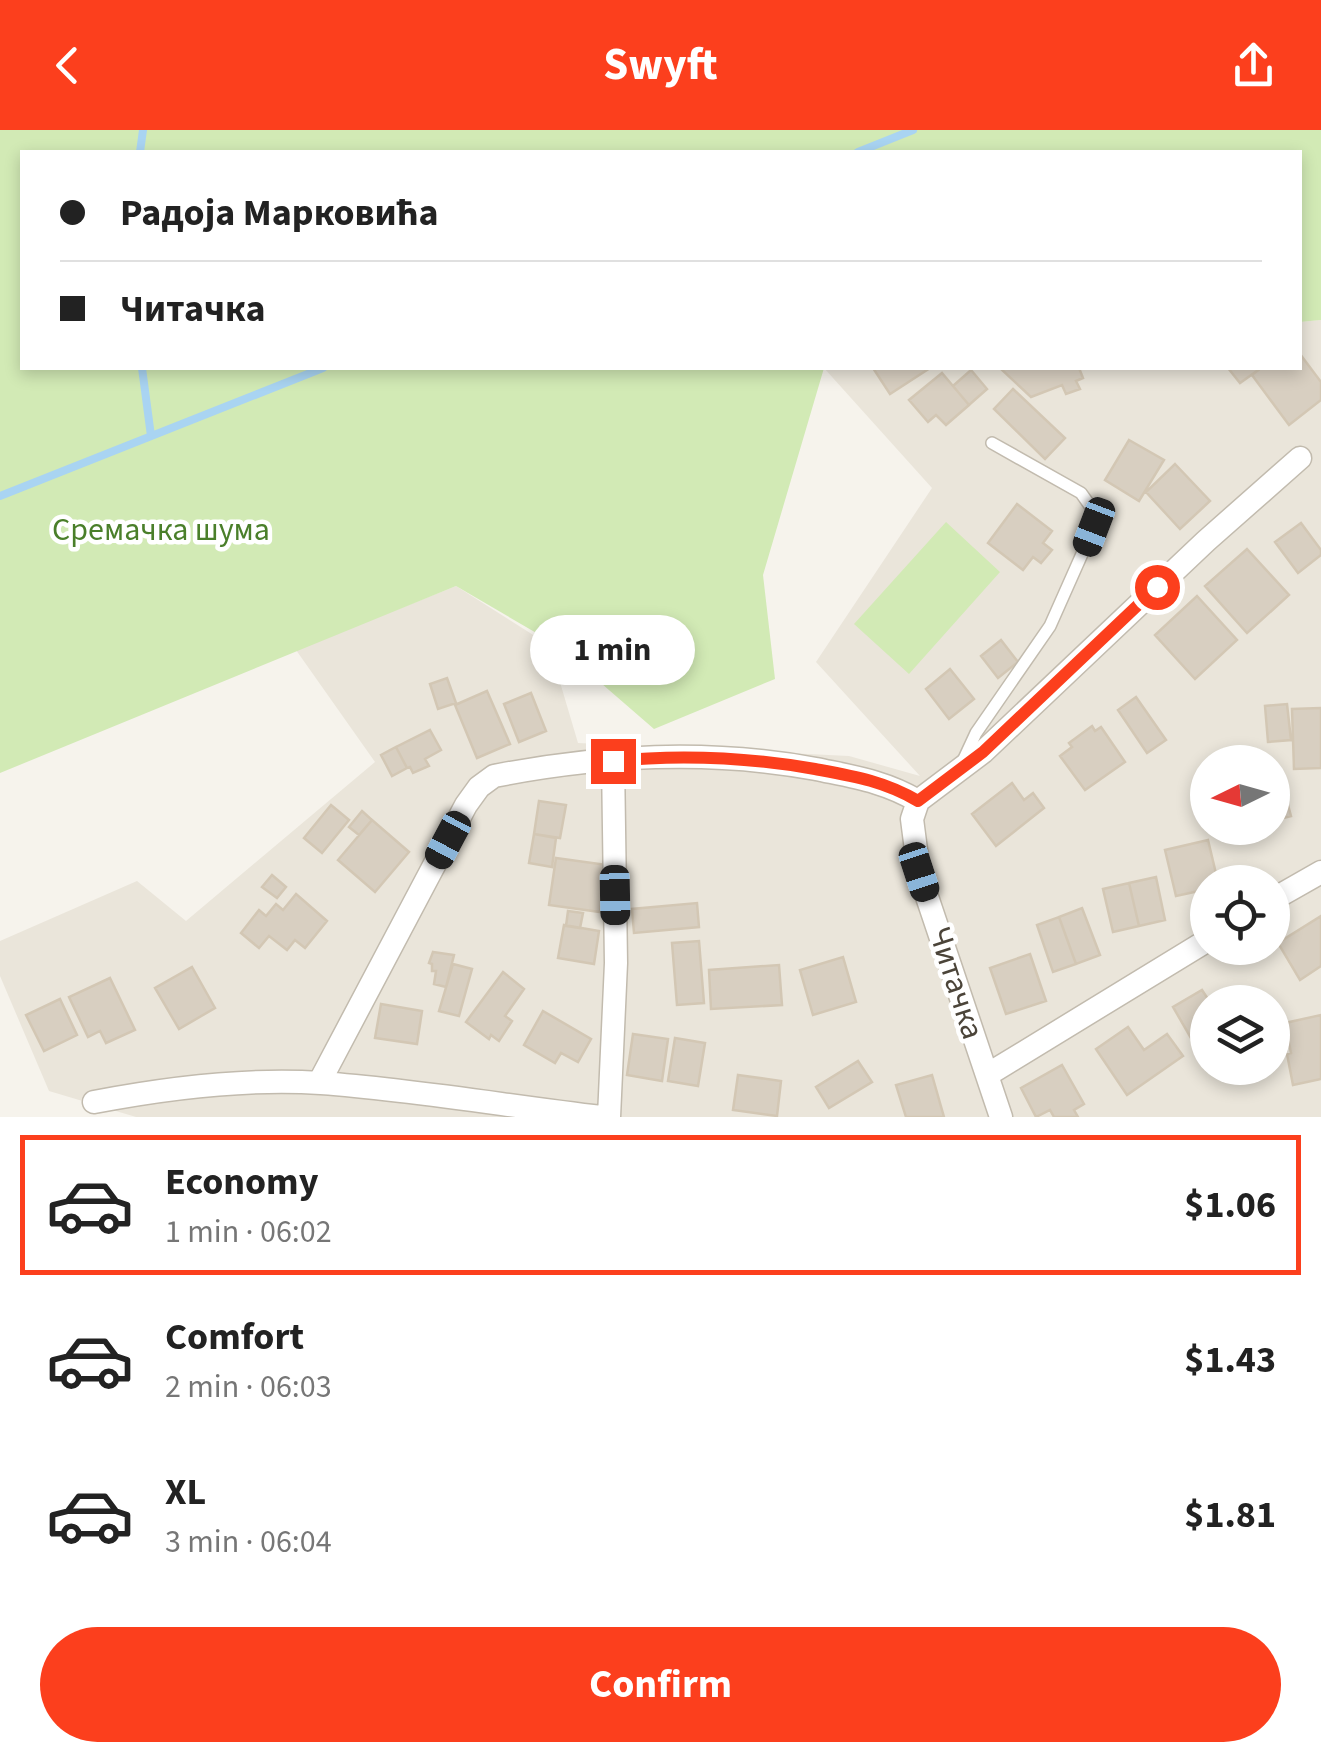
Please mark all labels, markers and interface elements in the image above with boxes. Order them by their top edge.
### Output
text: Swyft [603,33,718,97]
icon: back [40,38,95,93]
icon: share [1226,38,1281,93]
text: Радоја Марковића [120,186,438,240]
text: Читачка [120,282,265,336]
car [1069,494,1119,560]
park label: Сремачка шума [52,507,270,553]
route start [1135,565,1180,610]
callout: 1 min [530,616,696,686]
text: 1 min [574,627,651,673]
route end [591,739,636,784]
north arrow [1190,745,1290,845]
map controls [1190,745,1290,1085]
car [421,806,475,874]
car [895,839,943,905]
car [599,865,631,925]
button: locate [1190,865,1290,965]
street label: Читачка [916,921,996,1045]
button: layers [1190,985,1290,1085]
text: Economy [165,1155,318,1209]
icon: car [45,1160,135,1250]
text: $1.06 [1184,1178,1276,1232]
text: 1 min · 06:02 [165,1209,332,1255]
text: Comfort [165,1310,304,1364]
icon: car [45,1315,135,1405]
text: $1.43 [1184,1333,1276,1387]
text: 2 min · 06:03 [165,1364,332,1410]
text: XL [165,1465,206,1519]
icon: car [45,1470,135,1560]
text: $1.81 [1184,1488,1276,1542]
text: 3 min · 06:04 [165,1519,332,1565]
button: Confirm [40,1627,1281,1742]

